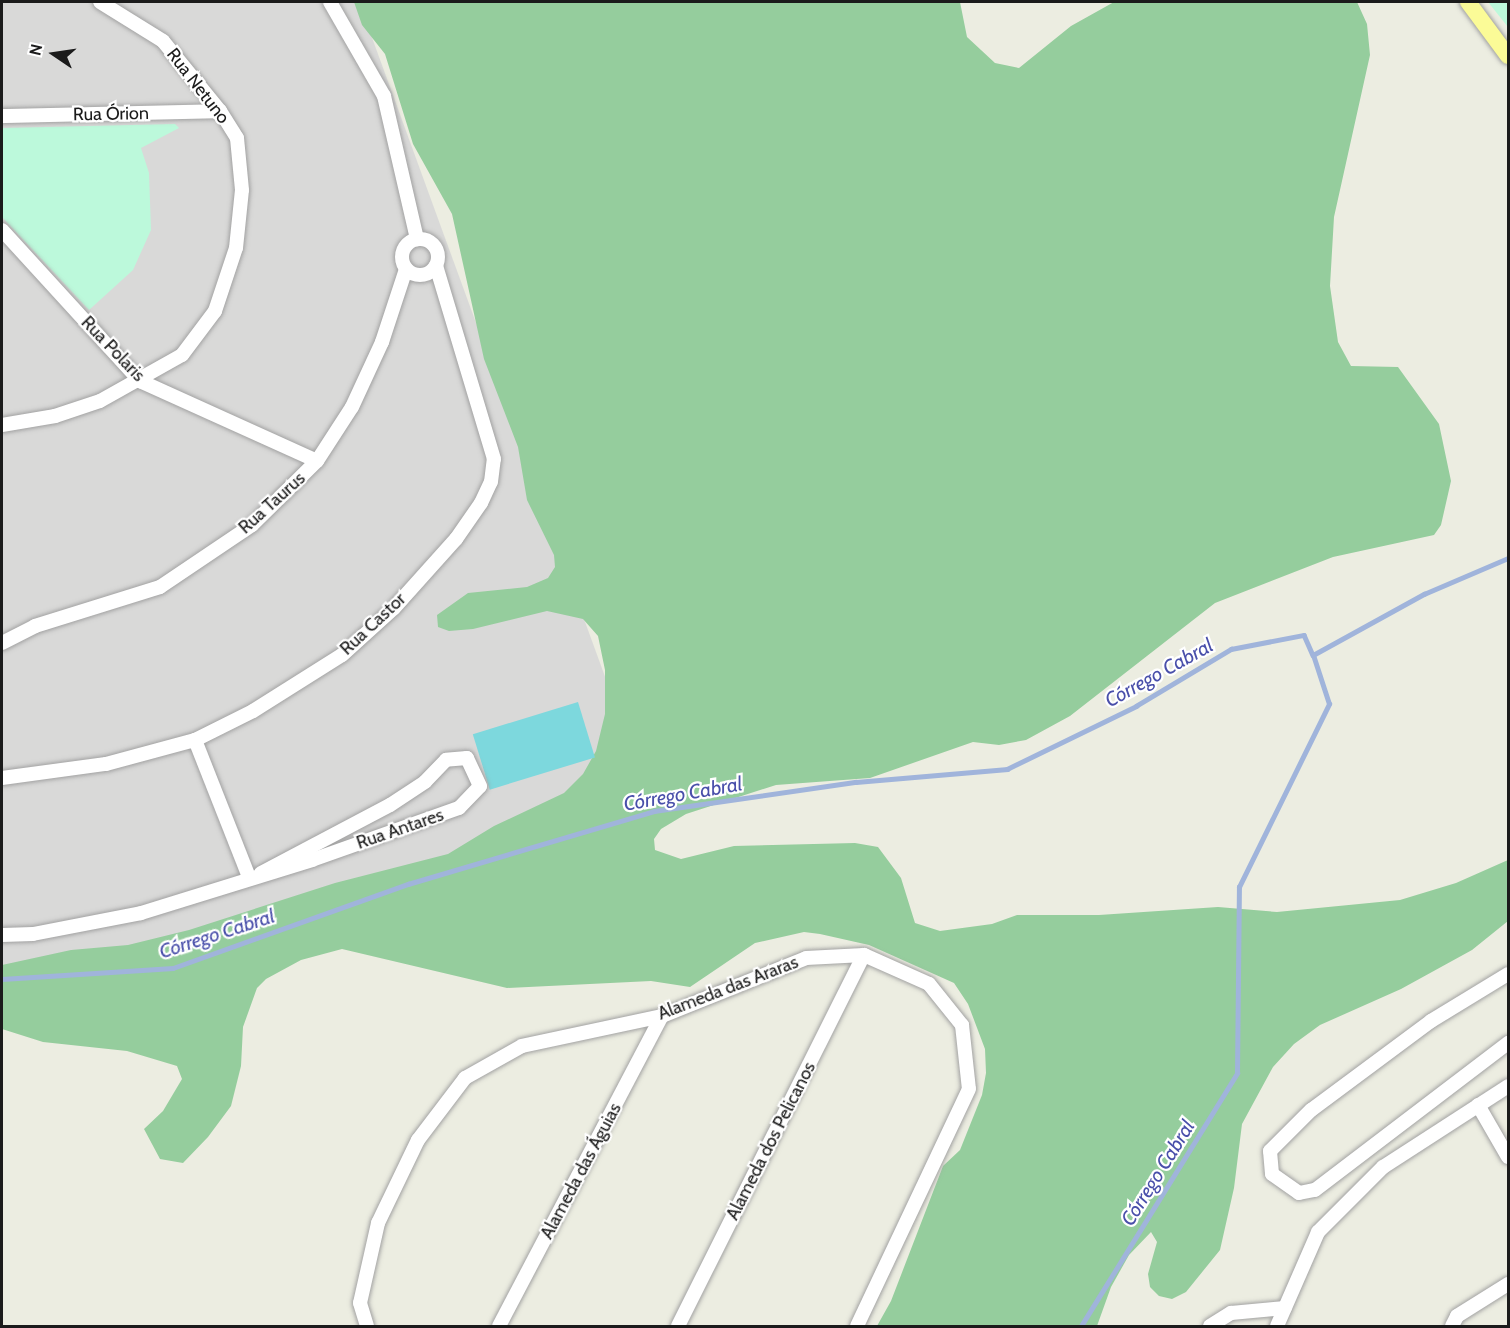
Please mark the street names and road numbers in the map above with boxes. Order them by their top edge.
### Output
street label: Rua Netuno [162,44,234,128]
street label: Rua Órion [73,103,149,125]
street label: Rua Polaris [77,312,149,386]
street label: Rua Taurus [234,468,310,538]
street label: Rua Castor [336,588,410,660]
street label: Rua Antares [354,804,446,854]
street label: Alameda das Araras [655,951,801,1025]
street label: Alameda dos Pelicanos [722,1058,820,1224]
street label: Alameda das Águias [536,1099,626,1243]

